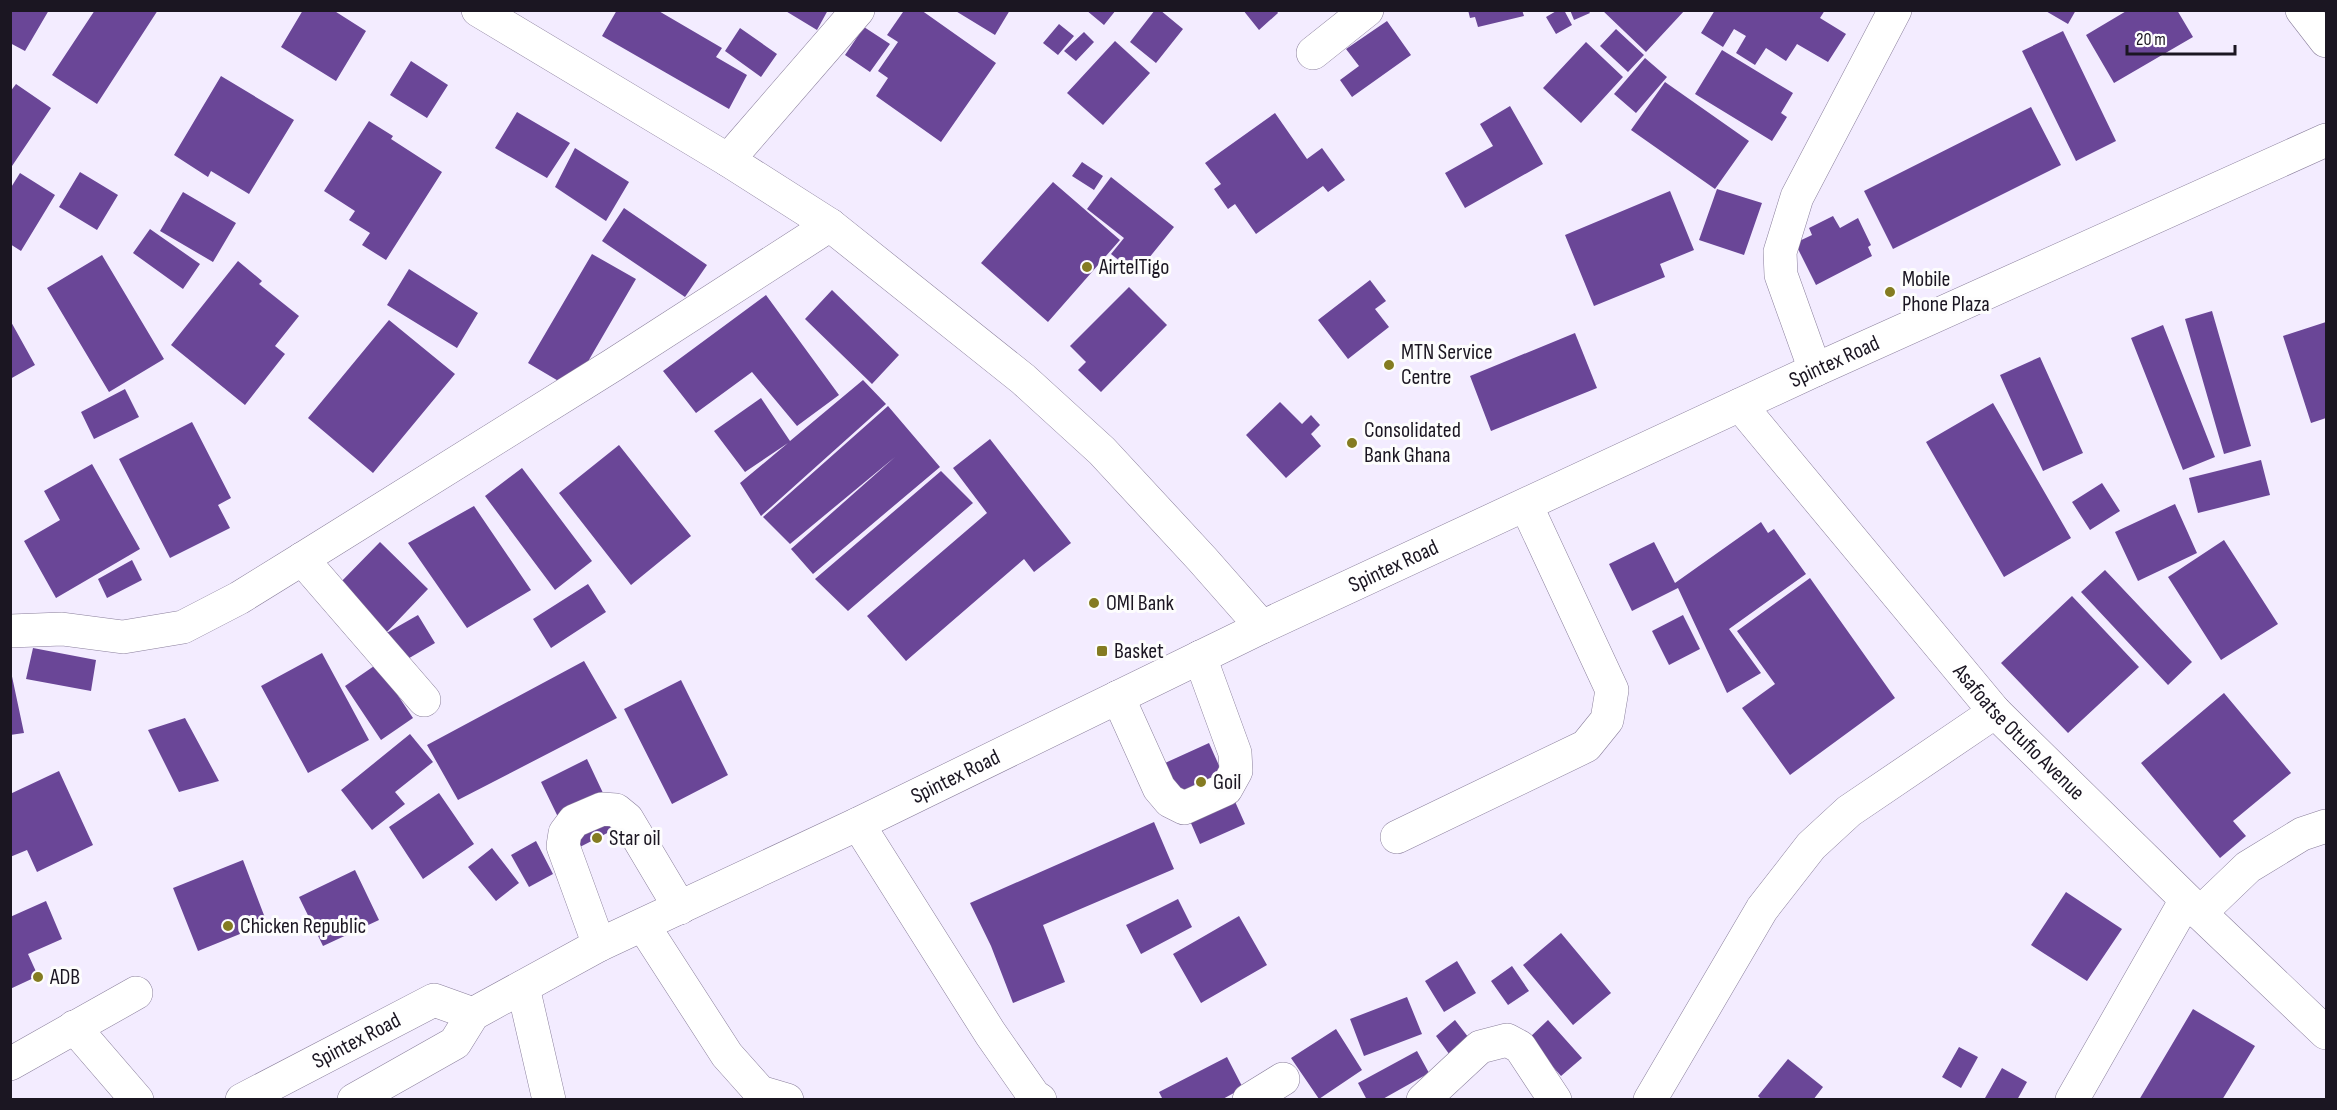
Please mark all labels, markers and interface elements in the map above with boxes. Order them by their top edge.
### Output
scale bar [2127,18,2235,56]
text: 20 m [2136,29,2166,50]
place label: AirtelTigo [1098,254,1169,281]
marker: AirtelTigo [1080,260,1094,274]
place label: Mobile Phone Plaza [1902,266,1990,318]
marker: Mobile Phone Plaza [1883,285,1897,299]
street label: Spintex Road [1785,329,1883,394]
place label: MTN Service Centre [1401,339,1493,391]
marker: MTN Service Centre [1382,358,1396,372]
place label: Consolidated Bank Ghana [1364,417,1461,469]
marker: Consolidated Bank Ghana [1345,436,1359,450]
street label: Spintex Road [1344,533,1443,598]
place label: OMI Bank [1106,590,1175,617]
marker: OMI Bank [1087,596,1101,610]
place label: Basket [1114,638,1164,665]
marker: Basket [1095,644,1109,658]
street label: Asafoatse Otufio Avenue [1947,658,2090,806]
street label: Spintex Road [906,743,1004,810]
place label: Goil [1213,769,1241,796]
marker: Goil [1194,775,1208,789]
place label: Star oil [609,825,661,852]
marker: Star oil [590,831,604,845]
place label: Chicken Republic [240,913,366,940]
marker: Chicken Republic [221,919,235,933]
place label: ADB [49,964,80,991]
marker: ADB [31,970,45,984]
street label: Spintex Road [308,1006,405,1075]

